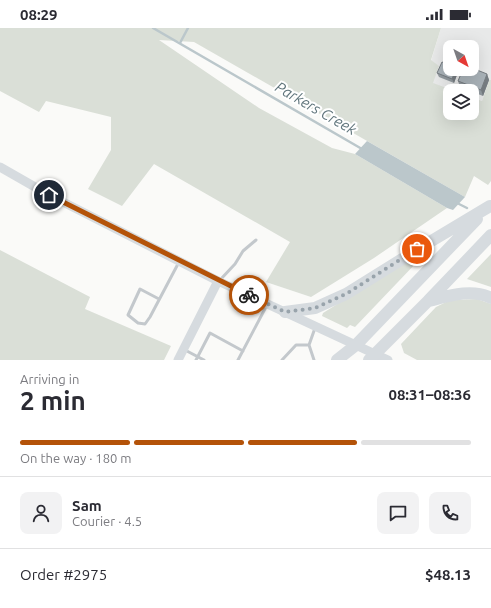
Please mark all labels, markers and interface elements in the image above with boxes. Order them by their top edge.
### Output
text: 08:29 [20,6,58,23]
north arrow [443,40,479,76]
map controls [443,40,479,120]
water label: Parkers Creek [272,78,360,138]
button: layers [443,84,479,120]
pin [32,178,66,212]
icon: home [38,184,60,206]
pin [400,232,434,266]
icon: bag [406,238,428,260]
courier [229,275,269,315]
icon: bike [238,284,260,306]
text: Arriving in [20,372,79,386]
text: 2 min [20,386,86,415]
text: 08:31–08:36 [388,386,471,403]
text: On the way · 180 m [20,451,132,465]
button: person [20,492,62,534]
button: chat [377,492,419,534]
button: phone [429,492,471,534]
text: Sam [72,497,102,514]
text: Courier · 4.5 [72,514,142,528]
text: Order #2975 [20,566,107,583]
text: $48.13 [425,566,471,583]

